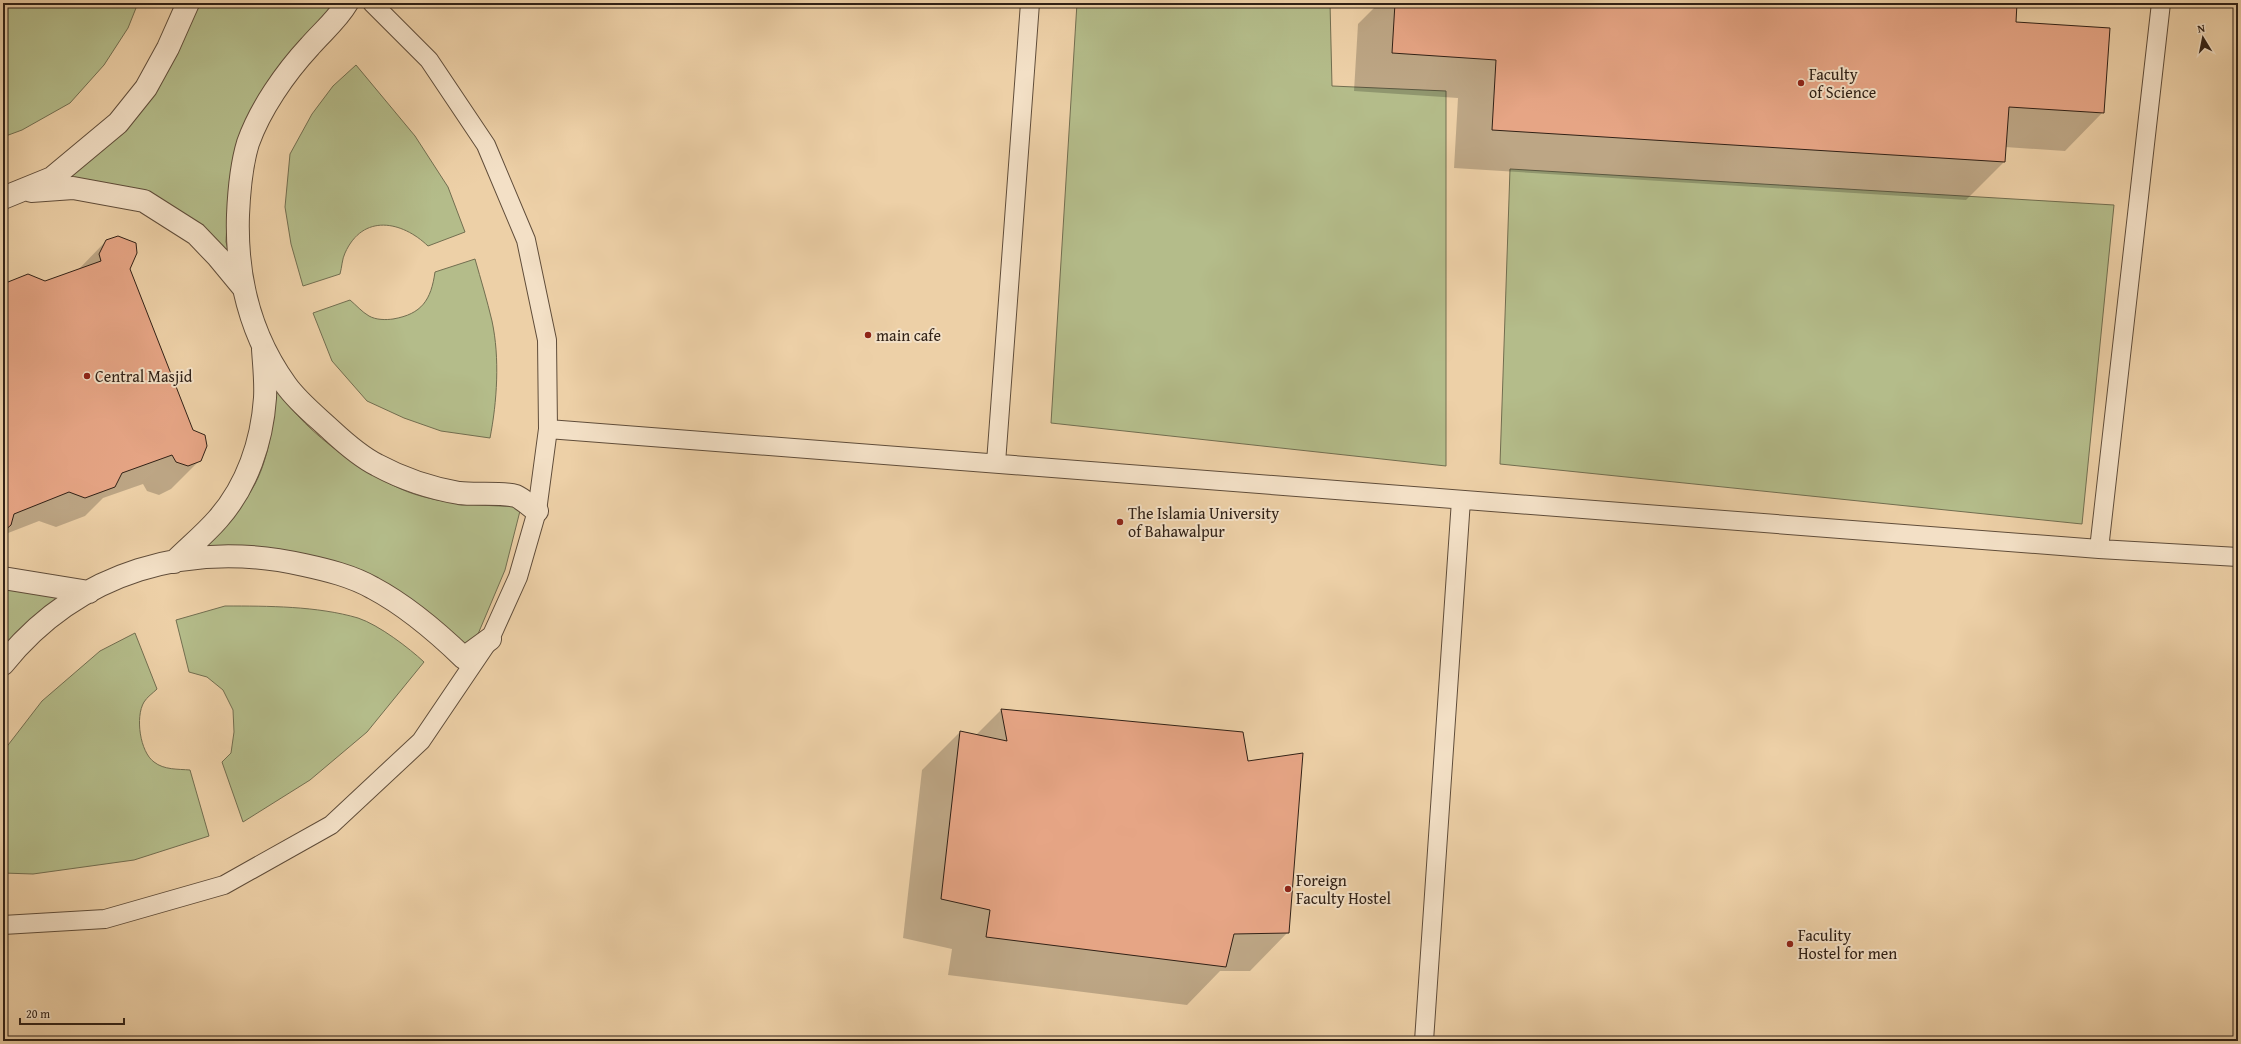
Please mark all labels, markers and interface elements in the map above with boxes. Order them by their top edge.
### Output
north arrow [2183,18,2223,58]
text: N [2196,20,2207,37]
place label: Faculty of Science [1809,62,1876,104]
marker: Faculty of Science [1796,78,1806,88]
place label: main cafe [876,323,941,347]
marker: main cafe [863,330,873,340]
place label: Central Masjid [95,364,193,388]
marker: Central Masjid [82,371,92,381]
place label: The Islamia University of Bahawalpur [1128,501,1279,543]
marker: The Islamia University of Bahawalpur [1115,517,1125,527]
place label: Foreign Faculty Hostel [1296,868,1391,910]
marker: Foreign Faculty Hostel [1283,884,1293,894]
place label: Faculity Hostel for men [1798,923,1897,965]
marker: Faculity Hostel for men [1785,939,1795,949]
scale bar [20,1000,124,1026]
text: 20 m [26,1005,50,1022]

